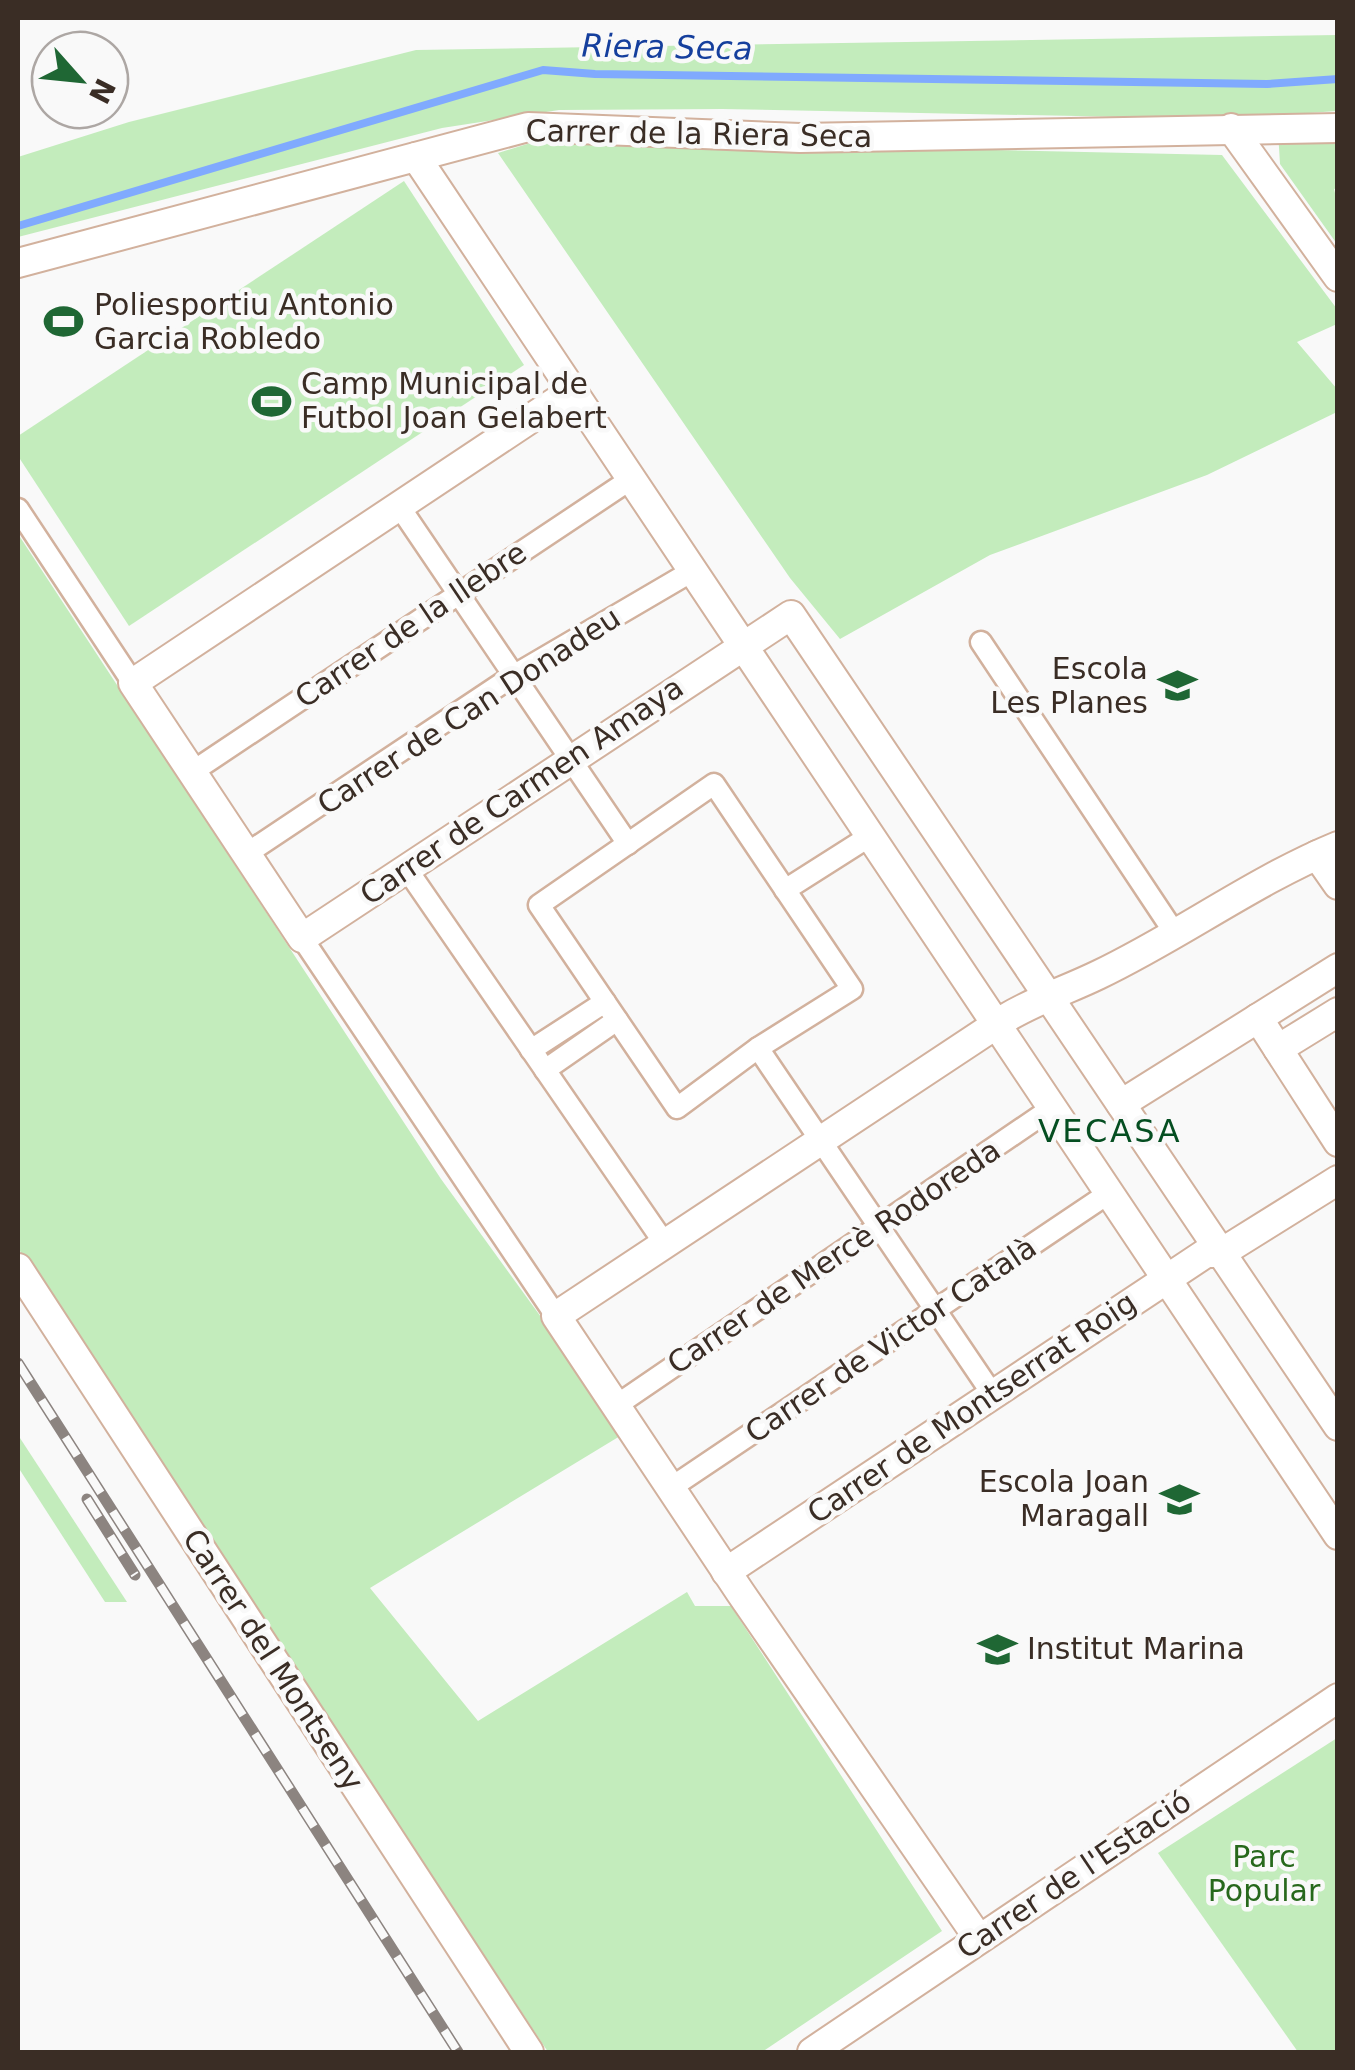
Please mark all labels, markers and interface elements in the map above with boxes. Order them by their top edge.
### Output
water label: Riera Seca [581,27,753,67]
north arrow [30,30,130,130]
text: N [82,73,122,109]
street label: Carrer de la Riera Seca [525,113,873,154]
place label: Poliesportiu Antonio Garcia Robledo [94,287,394,356]
sports icon: Poliesportiu Antonio Garcia Robledo [43,301,85,343]
place label: Camp Municipal de Futbol Joan Gelabert [301,366,607,435]
sports icon: Camp Municipal de Futbol Joan Gelabert [250,380,292,422]
street label: Carrer de la llebre [289,534,533,715]
street label: Carrer de Can Donadeu [311,600,626,822]
place label: Escola Les Planes [990,651,1148,720]
school or university icon: Escola Les Planes [1157,665,1199,707]
street label: Carrer de Carmen Amaya [354,669,690,912]
district label: VECASA [1038,1112,1182,1150]
street label: Carrer de Mercè Rodoreda [661,1132,1007,1381]
street label: Carrer de Victor Català [739,1229,1043,1450]
street label: Carrer de Montserrat Roig [801,1284,1142,1531]
place label: Escola Joan Maragall [979,1464,1149,1533]
school or university icon: Escola Joan Maragall [1158,1478,1200,1520]
street label: Carrer del Montseny [176,1523,371,1797]
school or university icon: Institut Marina [976,1628,1018,1670]
place label: Institut Marina [1027,1631,1245,1666]
street label: Carrer de l'Estació [950,1783,1197,1966]
park label: Parc Popular [1208,1839,1321,1908]

